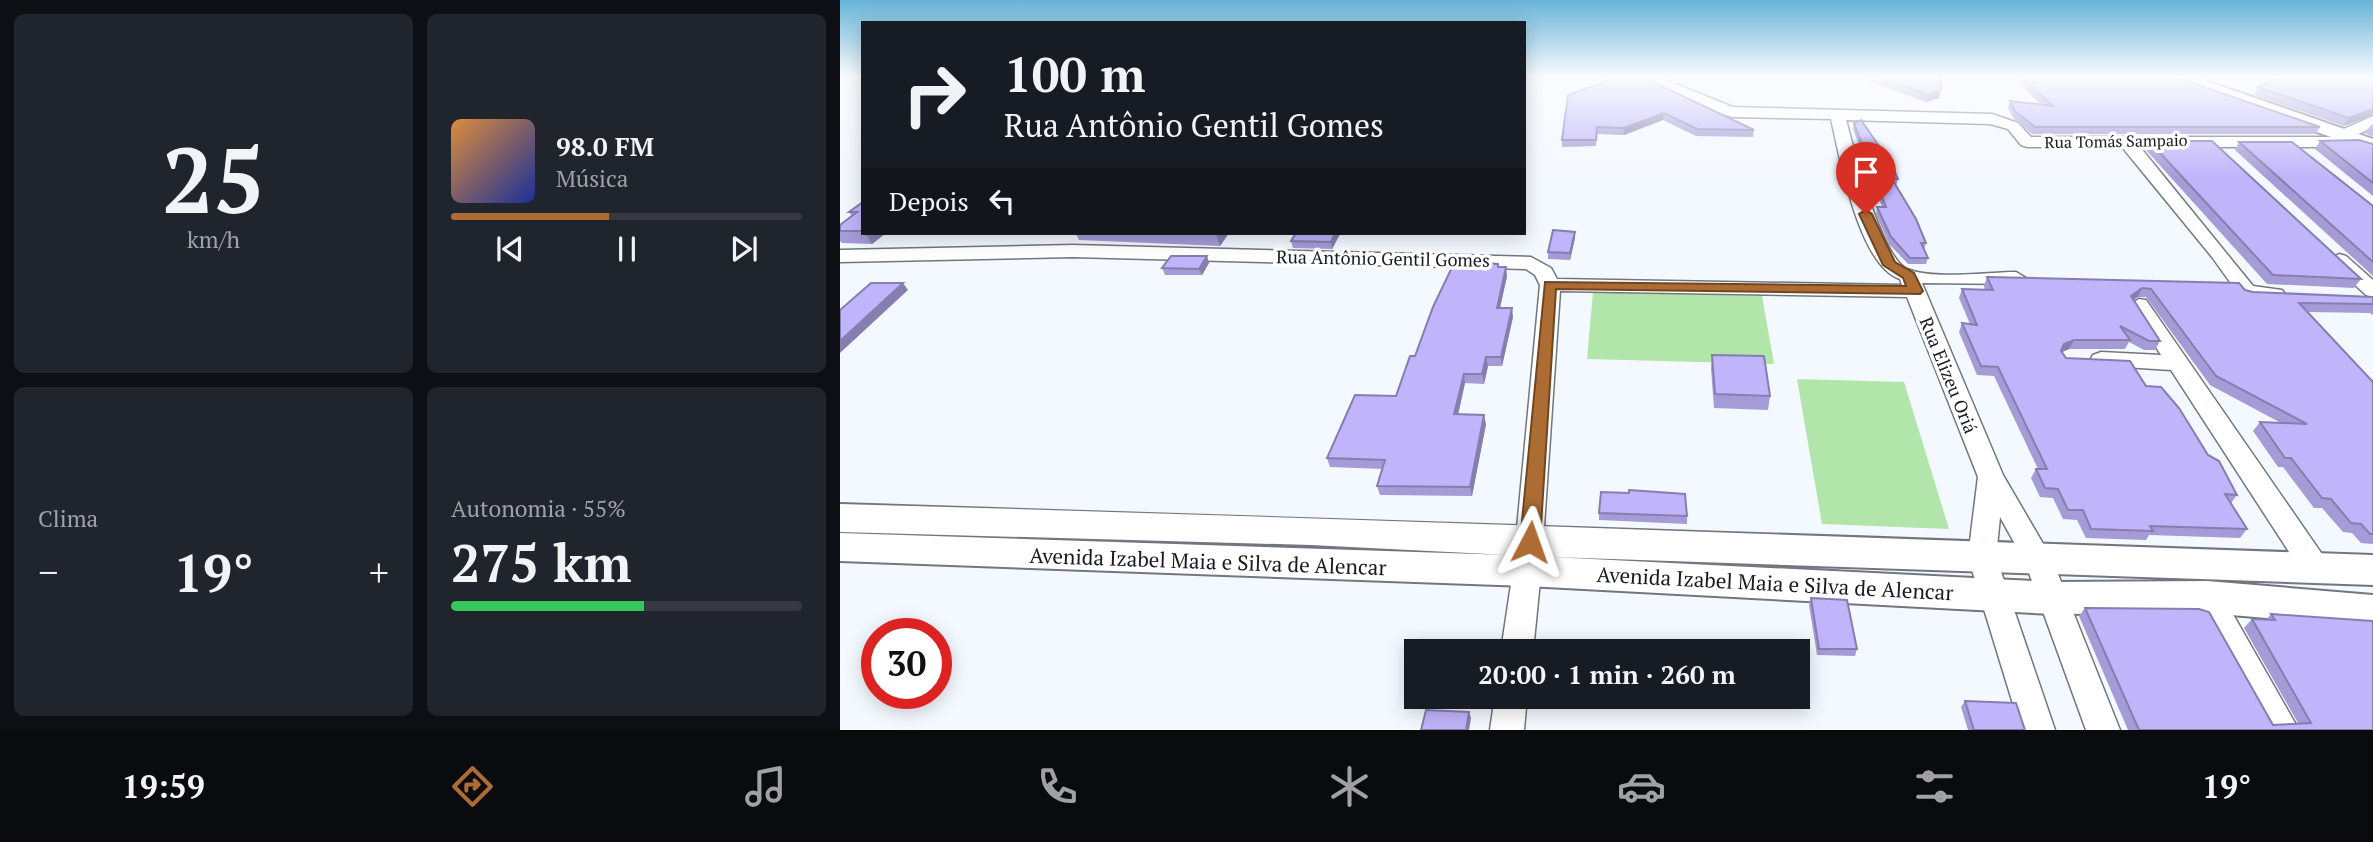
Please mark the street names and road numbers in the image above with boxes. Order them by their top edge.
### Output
street label: Rua Tomás Sampaio [2044,129,2188,153]
street label: Rua Antônio Gentil Gomes [1276,244,1490,272]
street label: Rua Elizeu Oriá [1915,313,1983,437]
street label: Avenida Izabel Maia e Silva de Alencar [1029,541,1387,581]
street label: Avenida Izabel Maia e Silva de Alencar [1596,560,1954,606]

